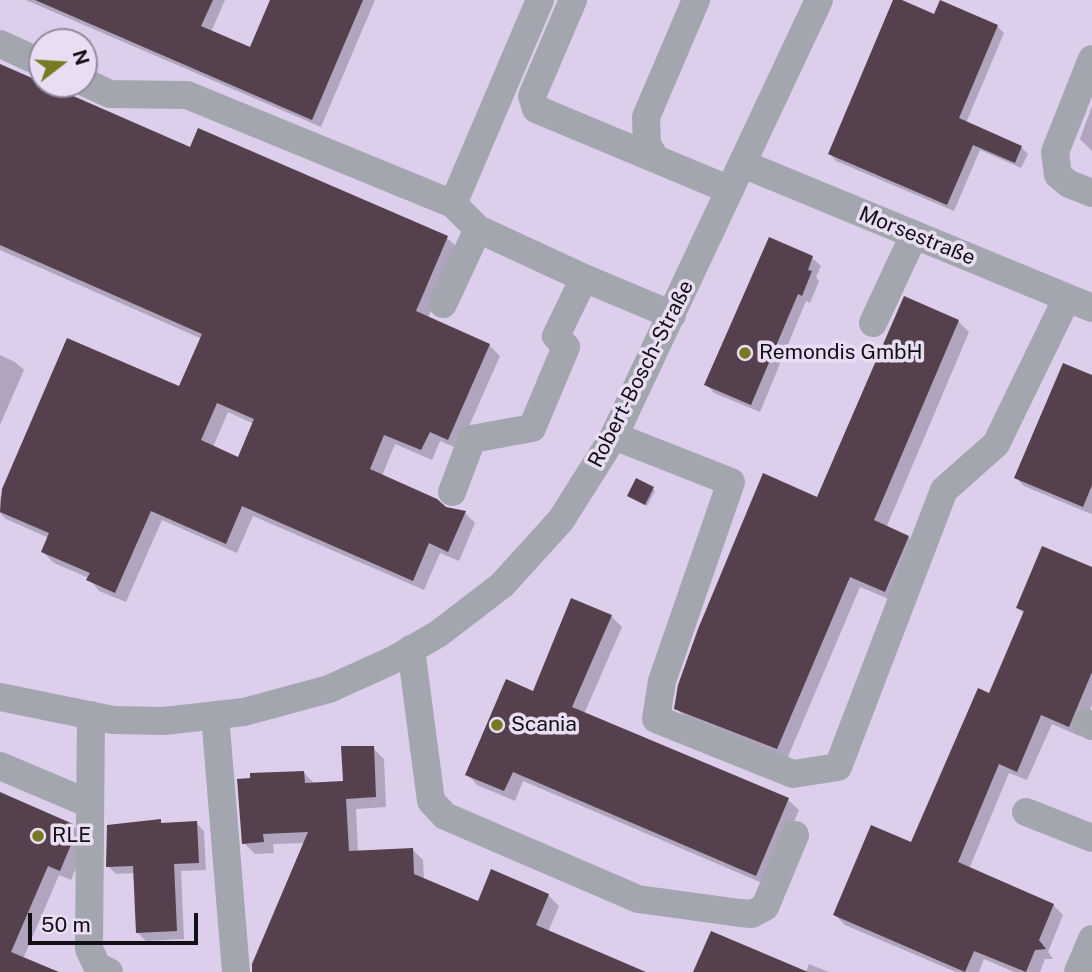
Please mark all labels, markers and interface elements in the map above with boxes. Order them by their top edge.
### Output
north arrow [28,28,98,98]
text: N [68,47,94,68]
street label: Morsestraße [855,201,979,271]
street label: Robert-Bosch-Straße [583,276,699,472]
place label: Remondis GmbH [759,340,923,366]
marker: Remondis GmbH [737,345,753,361]
place label: Scania [511,712,577,738]
marker: Scania [489,717,505,733]
place label: RLE [52,823,91,849]
marker: RLE [30,828,46,844]
scale bar [32,898,201,942]
text: 50 m [41,912,91,937]

